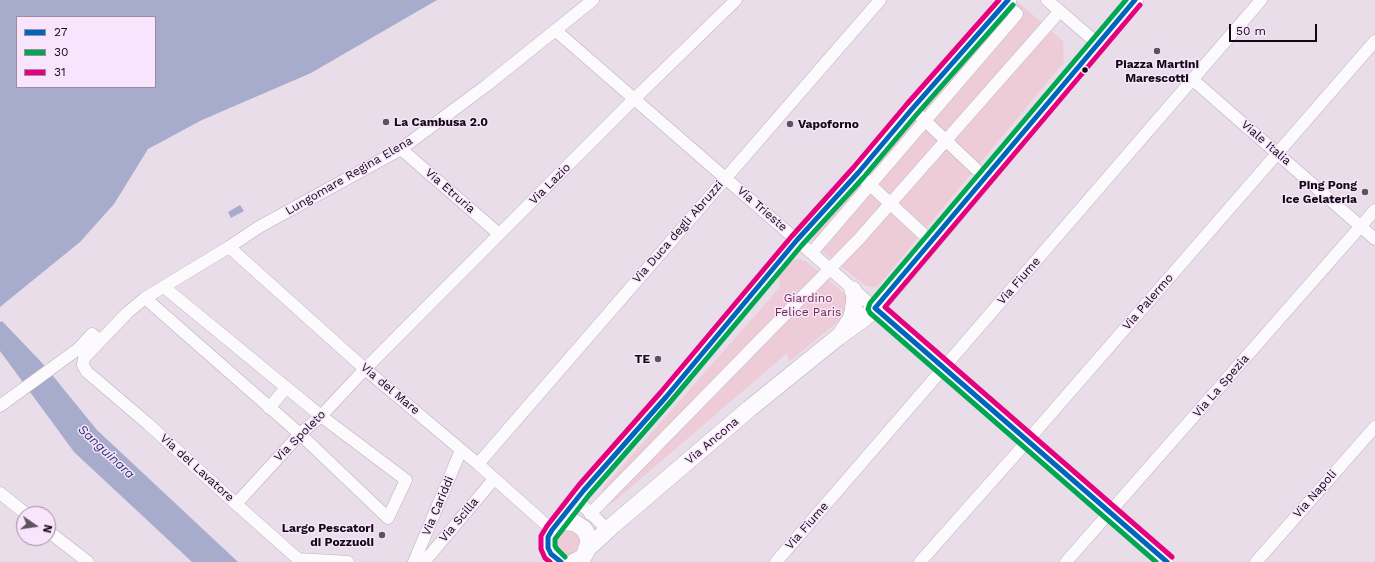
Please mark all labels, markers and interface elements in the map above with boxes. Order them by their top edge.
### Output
legend [16,16,156,88]
scale bar [1231,16,1319,42]
text: 50 m [1236,24,1266,38]
text: 27 [54,25,68,39]
text: 30 [54,45,68,59]
marker: Piazza Martini Marescotti [1152,46,1162,56]
place label: Piazza Martini Marescotti [1115,57,1199,85]
text: 31 [54,65,66,79]
unlabelled marker [1080,65,1090,75]
place label: La Cambusa 2.0 [394,115,488,129]
marker: La Cambusa 2.0 [381,117,391,127]
place label: Vapoforno [798,117,859,131]
street label: Viale Italia [1238,117,1294,169]
marker: Vapoforno [785,119,795,129]
street label: Lungomare Regina Elena [283,134,415,218]
street label: Via Lazio [526,160,574,208]
street label: Via Etruria [422,165,478,217]
street label: Via Duca degli Abruzzi [630,178,726,286]
place label: Ping Pong Ice Gelateria [1282,178,1357,206]
street label: Via Trieste [734,183,790,235]
marker: Ping Pong Ice Gelateria [1360,187,1370,197]
street label: Via Fiume [994,254,1044,308]
street label: Via Palermo [1120,271,1176,333]
park label: Giardino Felice Paris [775,291,841,319]
place label: TE [635,352,650,366]
street label: Via La Spezia [1190,352,1252,420]
marker: TE [653,354,663,364]
street label: Via del Mare [358,360,422,418]
street label: Via Spoleto [271,407,329,465]
street label: Via Ancona [682,414,742,468]
water label: Sanguinara [74,422,138,482]
street label: Via del Lavatore [157,431,237,505]
street label: Via Napoli [1290,467,1340,521]
street label: Via Cariddi [419,474,457,538]
street label: Via Scilla [436,495,482,545]
street label: Via Fiume [782,499,832,553]
north arrow [16,506,56,546]
place label: Largo Pescatori di Pozzuoli [282,521,374,549]
text: N [40,523,54,534]
marker: Largo Pescatori di Pozzuoli [377,530,387,540]

